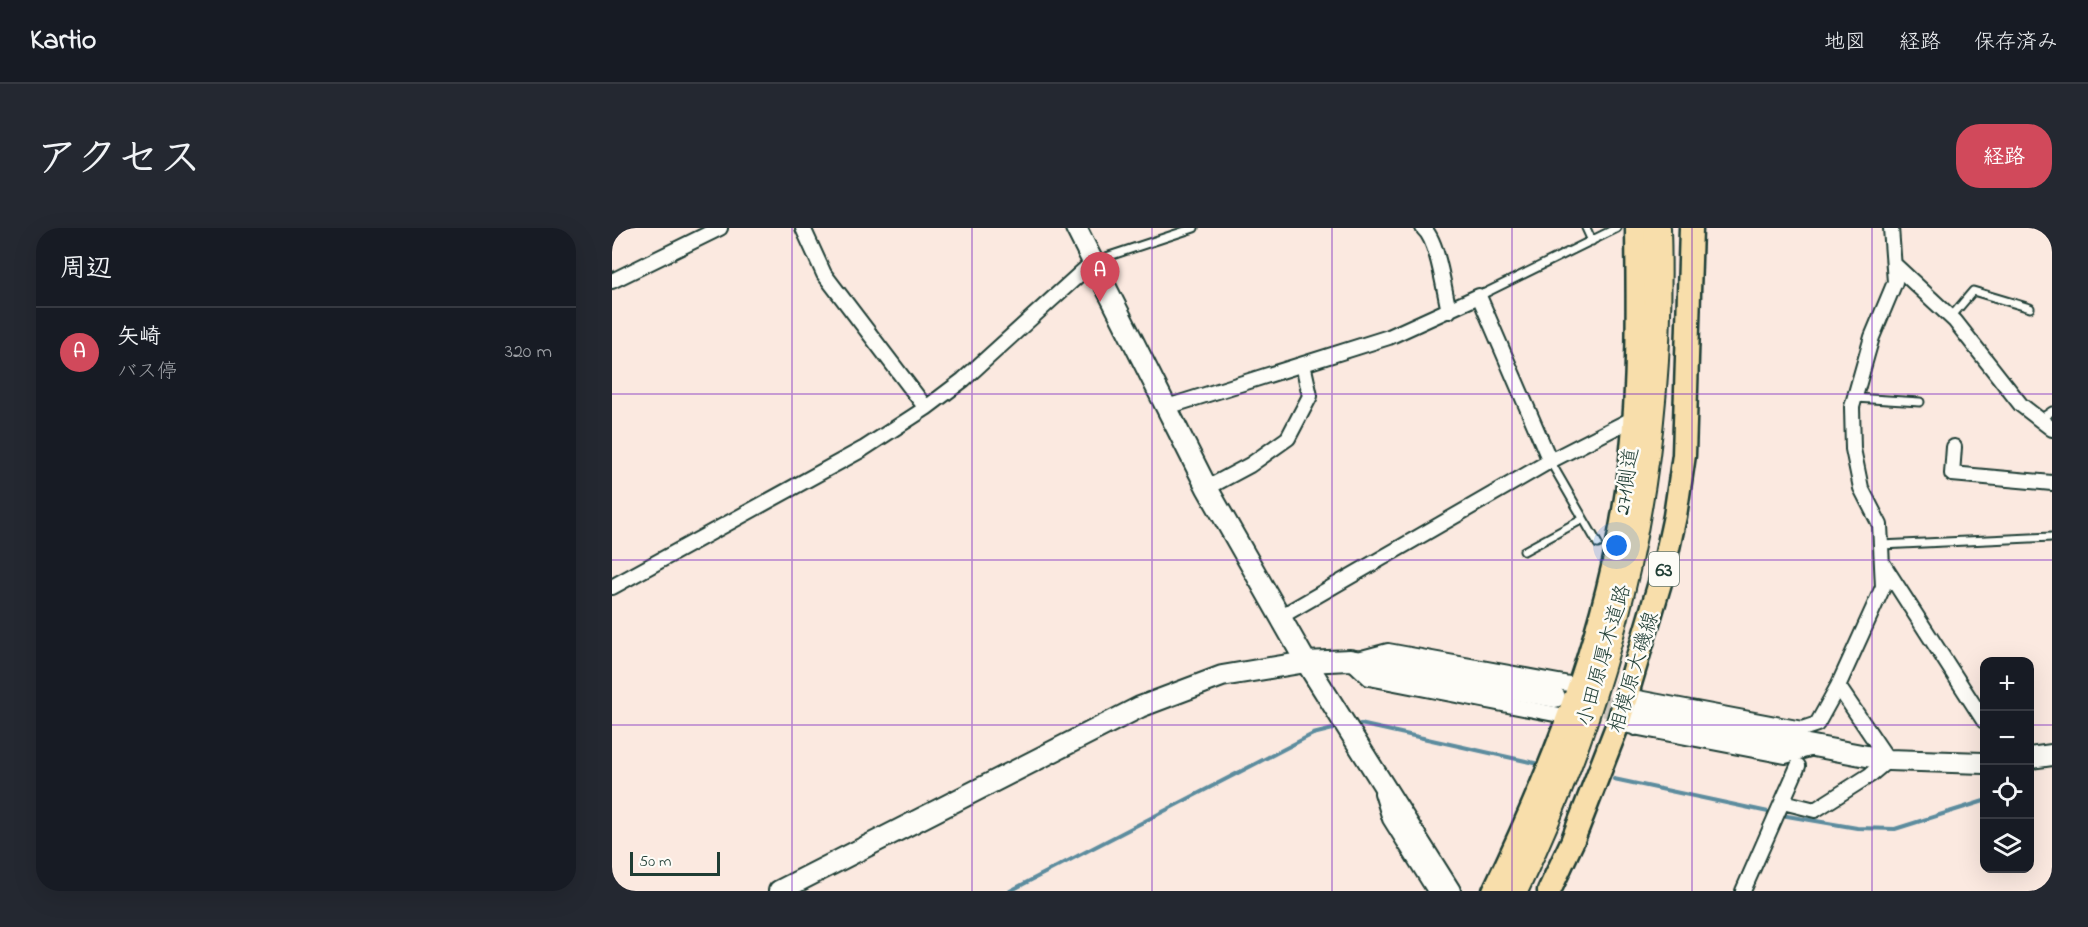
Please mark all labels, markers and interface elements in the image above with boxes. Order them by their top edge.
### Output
text: Kartio [30,21,96,62]
text: 地図 [1824,28,1866,58]
text: 経路 [1899,28,1941,58]
text: 保存済み [1974,28,2058,58]
button: 経路 [1956,124,2052,188]
text: アクセス [36,130,201,191]
text: 周辺 [60,251,112,289]
pin: A [1080,253,1120,302]
text: 矢崎 [117,322,161,354]
text: A [73,338,86,367]
text: 320 m [505,338,552,367]
text: バス停 [117,358,177,387]
street label: 271側道 [1608,446,1648,517]
your location [1602,531,1631,560]
road number: 63 [1649,552,1679,586]
street label: 小田原厚木道路 [1570,581,1640,730]
street label: 相模原大磯線 [1602,608,1668,737]
map controls [1980,657,2034,873]
button: + [1980,657,2034,711]
button: − [1980,711,2034,765]
button: locate [1980,765,2034,819]
button: layers [1980,819,2034,873]
scale bar [630,849,720,876]
text: 50 m [639,850,671,874]

